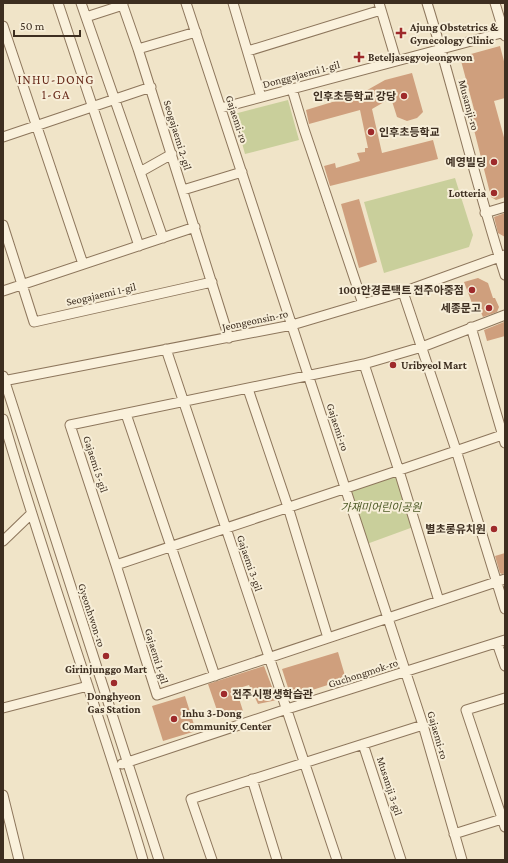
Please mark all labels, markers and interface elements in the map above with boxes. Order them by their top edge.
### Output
scale bar [14,12,80,38]
text: 50 m [20,19,45,33]
place label: Ajung Obstetrics & Gynecology Clinic [409,21,499,46]
marker: Ajung Obstetrics & Gynecology Clinic [395,27,407,39]
marker: Beteljasegyojeongwon [353,51,365,63]
place label: Beteljasegyojeongwon [368,51,473,64]
street label: Donggajaemi 1-gil [261,58,341,91]
district label: INHU-DONG 1-GA [17,72,95,102]
street label: Musamji-ro [456,78,482,132]
place label: 인후초등학교 강당 [313,90,396,102]
marker: 인후초등학교 강당 [399,91,409,101]
street label: Gajaemi-ro [223,94,251,145]
street label: Seogajaemi 2-gil [161,99,194,172]
place label: 인후초등학교 [379,126,440,138]
marker: 인후초등학교 [366,127,376,137]
place label: 예영빌딩 [446,156,486,168]
marker: 예영빌딩 [489,157,499,167]
place label: Lotteria [448,187,487,199]
marker: Lotteria [489,188,499,198]
street label: Seogajaemi 1-gil [65,280,137,309]
place label: 1001안경콘택트 전주아중점 [339,284,464,296]
marker: 1001안경콘택트 전주아중점 [467,285,477,295]
place label: 세종문고 [441,302,481,314]
marker: 세종문고 [484,303,494,313]
street label: Jeongeonsin-ro [220,307,290,334]
place label: Uribyeol Mart [401,359,467,371]
marker: Uribyeol Mart [388,360,398,370]
street label: Gajaemi-ro [324,402,352,453]
street label: Gajaemi 5-gil [80,434,111,494]
park label: 가재미어린이공원 [341,501,422,513]
place label: 별초롱유치원 [425,523,486,535]
marker: 별초롱유치원 [489,524,499,534]
street label: Gajaemi 3-gil [234,533,265,593]
street label: Gyeonhwon-ro [75,582,108,649]
street label: Gajaemi 1-gil [142,627,171,685]
marker: Girinjunggo Mart [101,651,111,661]
street label: Guchongmok-ro [327,656,400,691]
place label: Girinjunggo Mart [65,663,147,676]
marker: Donghyeon Gas Station [109,678,119,688]
place label: 전주시평생학습관 [232,688,313,700]
marker: 전주시평생학습관 [219,689,229,699]
place label: Donghyeon Gas Station [87,690,142,715]
place label: Inhu 3-Dong Community Center [182,707,272,732]
street label: Gajaemi-ro [424,710,451,761]
marker: Inhu 3-Dong Community Center [169,714,179,724]
street label: Musamji 3-gil [374,755,405,817]

